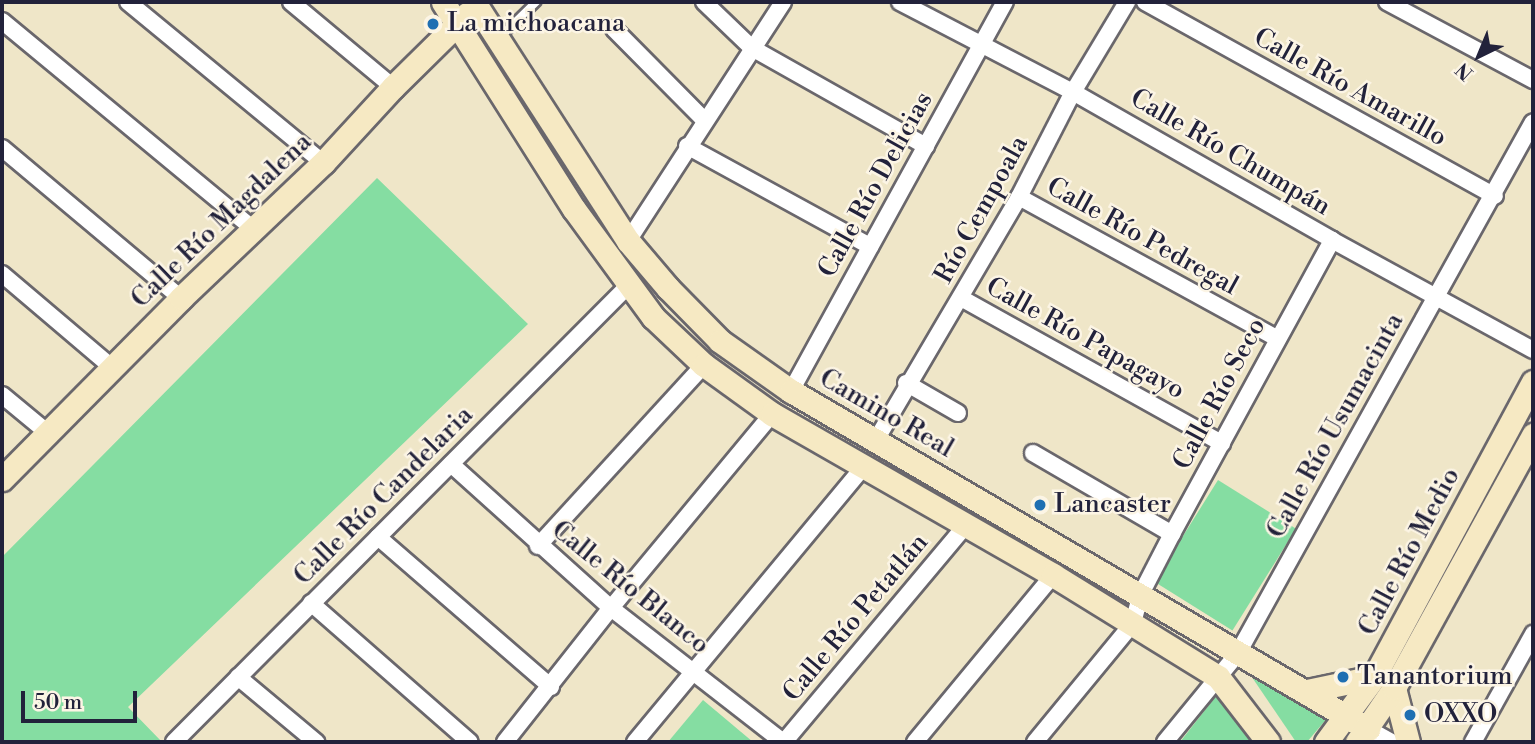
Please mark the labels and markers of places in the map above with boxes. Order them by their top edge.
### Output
place label: La michoacana [447,8,625,40]
marker: La michoacana [425,16,441,32]
place label: Lancaster [1054,489,1171,521]
marker: Lancaster [1032,497,1048,513]
place label: Tanantorium [1357,661,1513,693]
marker: Tanantorium [1335,669,1351,685]
place label: OXXO [1424,699,1497,731]
marker: OXXO [1402,707,1418,723]

